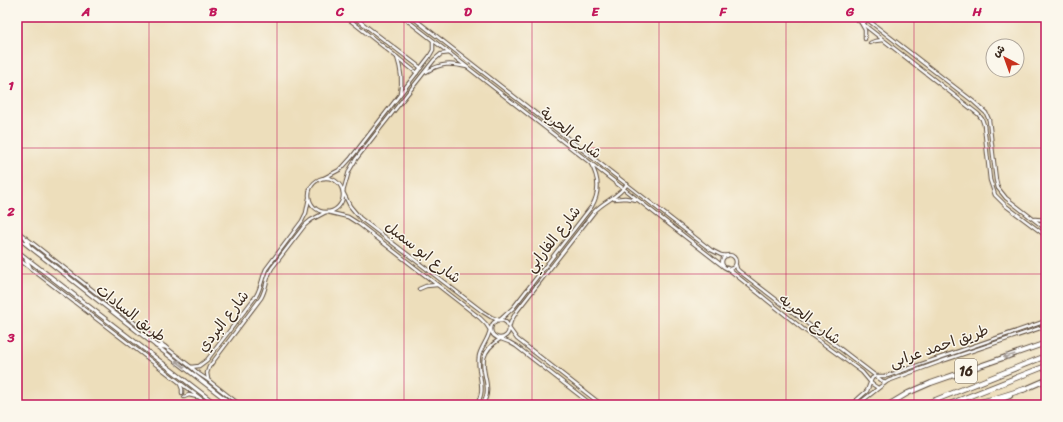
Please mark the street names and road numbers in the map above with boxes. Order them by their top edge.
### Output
street label: شارع الحرية [534,100,608,166]
street label: شارع الفارابي [518,200,588,278]
street label: شارع ابو سمبل [379,214,467,290]
street label: طريق السادات [90,277,172,349]
street label: شارع البردي [190,284,256,358]
street label: شارع الحريه [773,287,847,351]
street label: طريق احمد عرابى [886,317,992,375]
road number: 16 [955,359,977,383]

